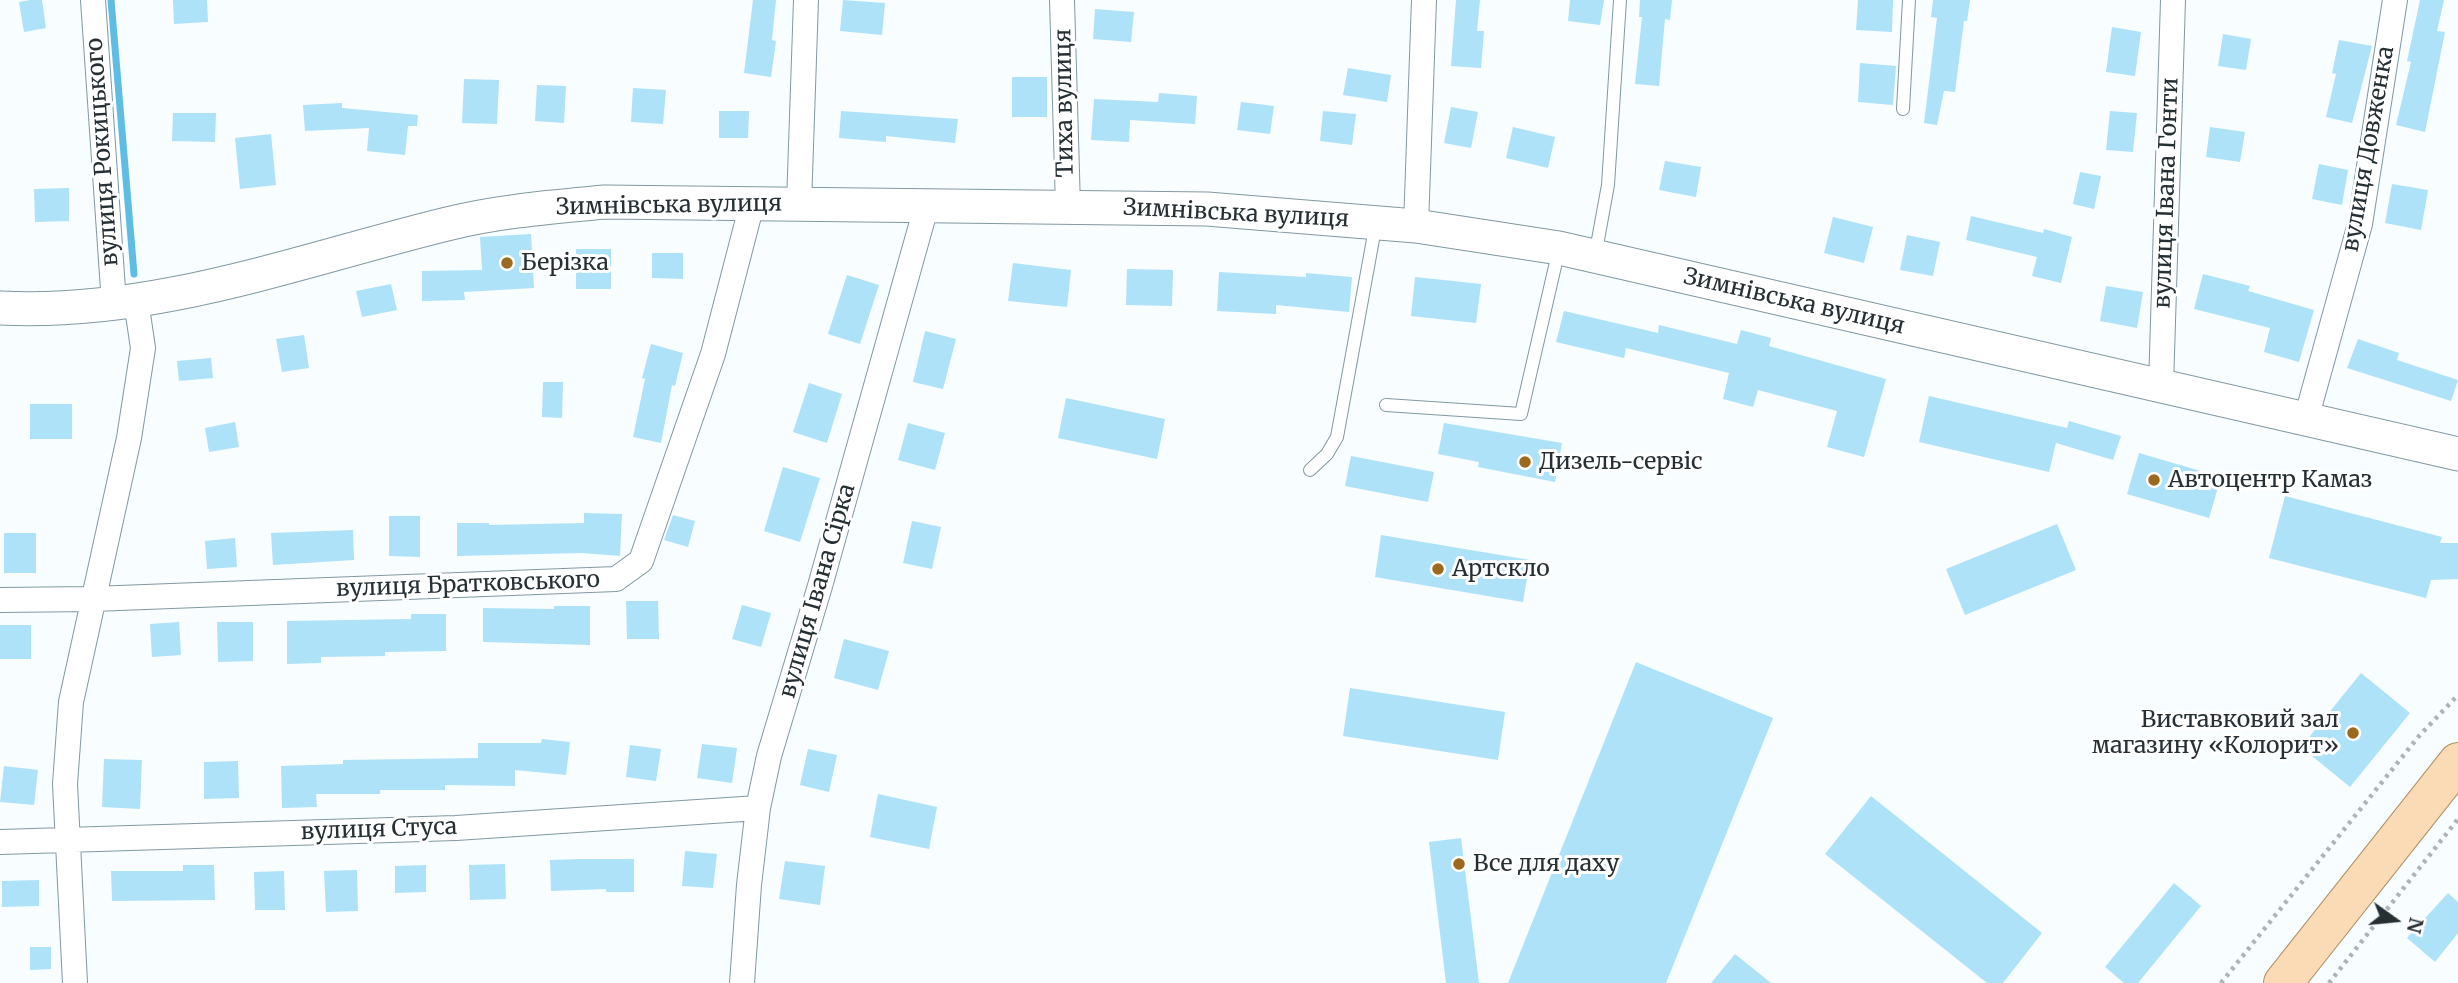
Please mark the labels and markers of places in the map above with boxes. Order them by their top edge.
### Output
place label: Берізка [521,249,609,277]
marker: Берізка [499,255,515,271]
place label: Дизель-сервіс [1539,448,1703,476]
marker: Дизель-сервіс [1517,454,1533,470]
place label: Автоцентр Камаз [2168,466,2372,494]
marker: Автоцентр Камаз [2146,472,2162,488]
place label: Артскло [1452,555,1550,583]
marker: Артскло [1430,561,1446,577]
place label: Виставковий зал магазину «Колорит» [2092,706,2339,760]
marker: Виставковий зал магазину «Колорит» [2345,725,2361,741]
place label: Все для даху [1473,850,1619,878]
marker: Все для даху [1451,856,1467,872]

